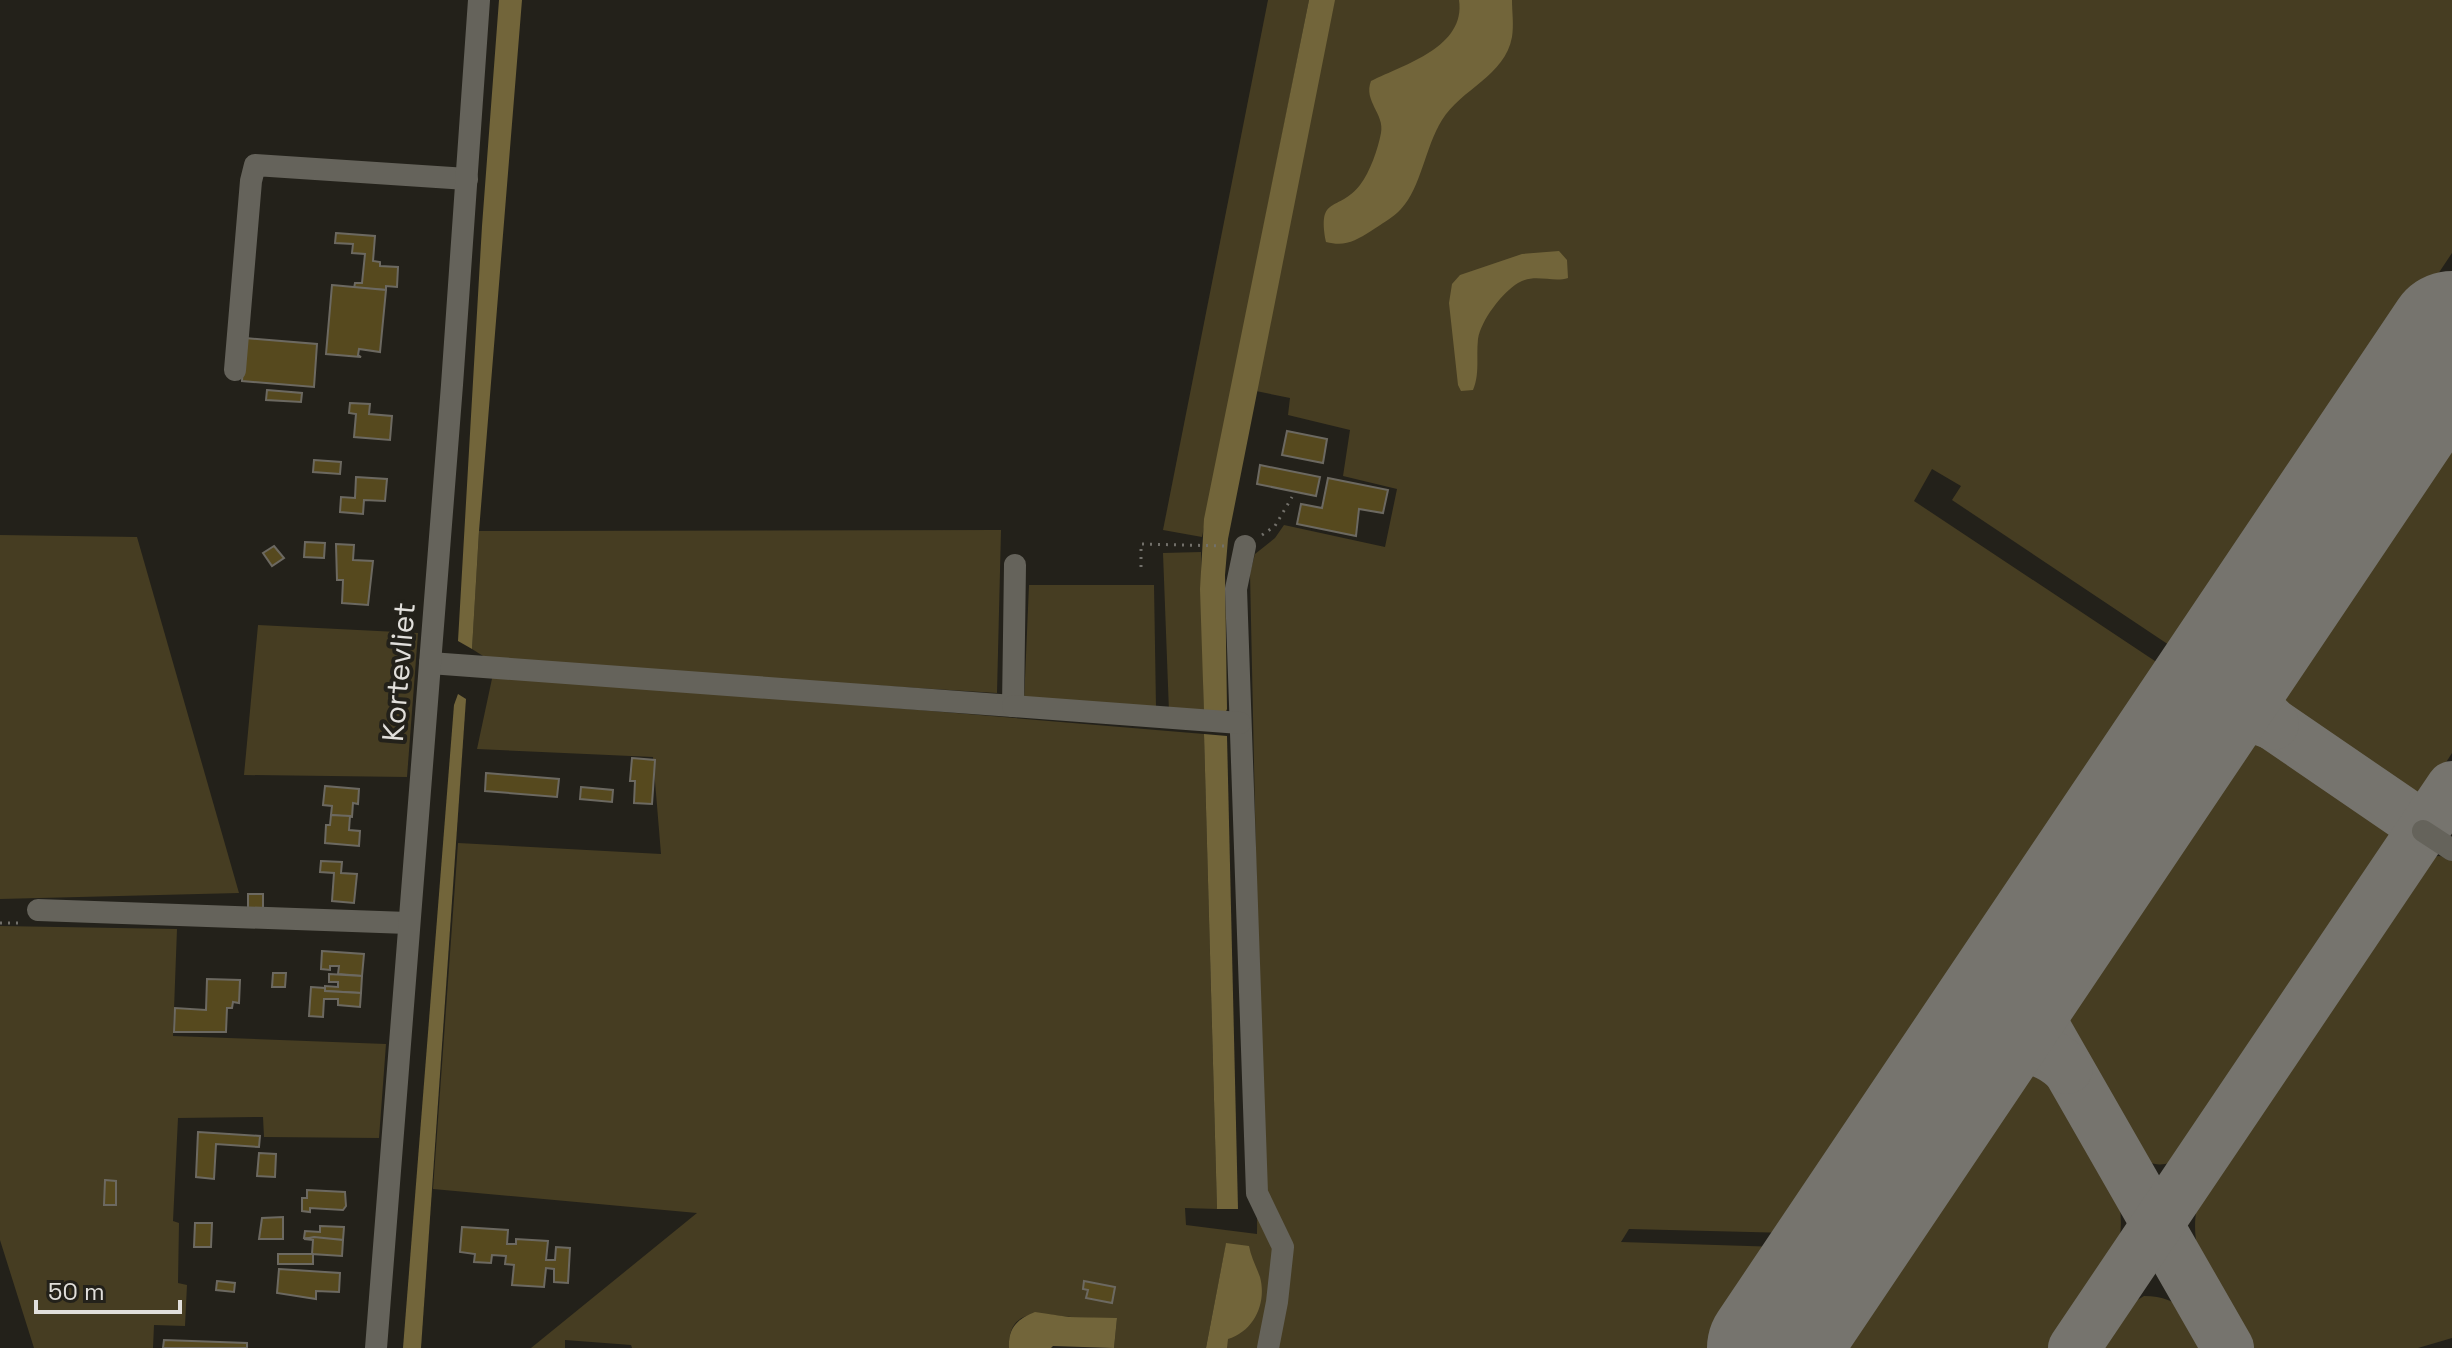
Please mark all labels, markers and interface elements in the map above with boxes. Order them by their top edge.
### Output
street label: Kortevliet [373,601,424,743]
scale bar [36,1264,180,1314]
text: 50 m [48,1276,105,1307]

